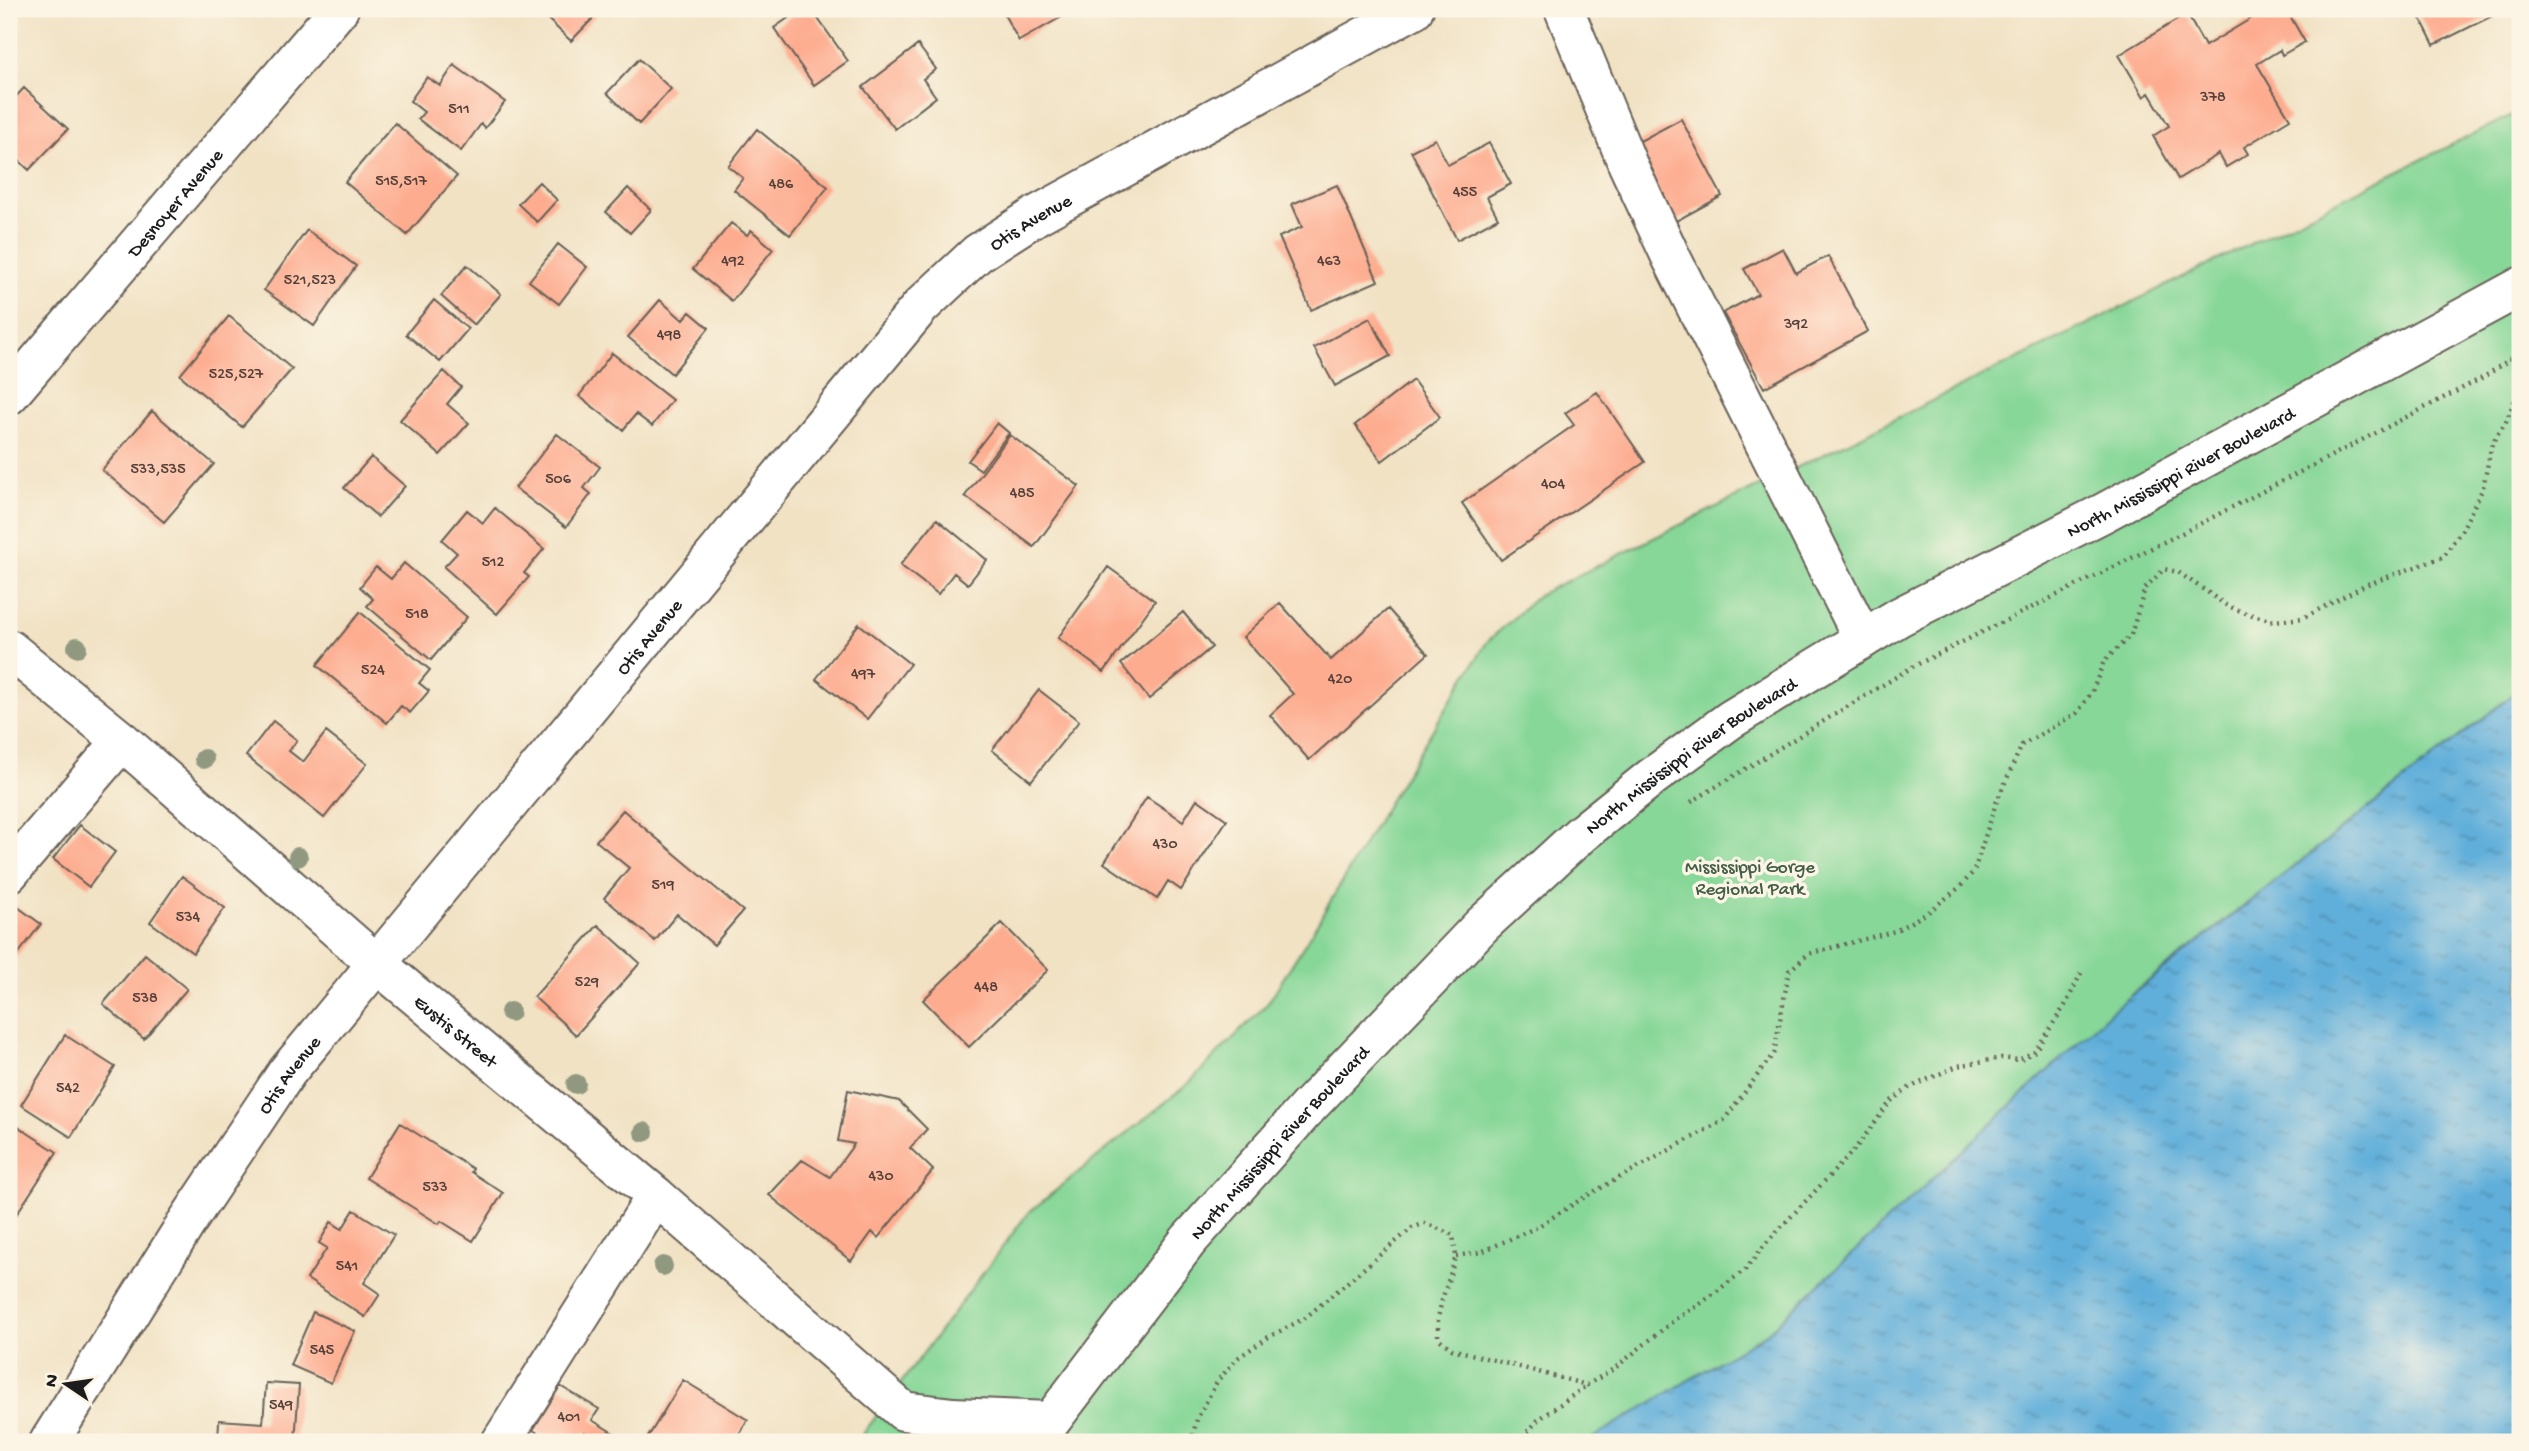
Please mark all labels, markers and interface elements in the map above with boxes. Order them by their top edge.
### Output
house number: 378 [2199,89,2226,108]
house number: 511 [448,101,470,120]
street label: Desnoyer Avenue [123,145,230,265]
house number: 515,517 [375,173,427,192]
house number: 486 [769,176,794,195]
house number: 455 [1453,184,1477,203]
street label: Otis Avenue [986,190,1077,258]
house number: 492 [721,253,745,272]
house number: 463 [1317,253,1341,272]
house number: 521,523 [284,272,336,291]
house number: 392 [1783,316,1808,335]
house number: 498 [657,327,681,346]
house number: 525,527 [209,366,264,385]
street label: North Mississippi River Boulevard [2064,403,2301,545]
house number: 533,535 [130,461,186,480]
house number: 506 [545,471,572,490]
house number: 404 [1541,476,1566,495]
house number: 485 [1010,485,1034,504]
house number: 512 [482,554,505,573]
street label: Otis Avenue [612,595,689,681]
house number: 518 [405,606,429,625]
house number: 524 [361,662,385,681]
house number: 497 [851,666,876,685]
house number: 420 [1328,671,1352,690]
street label: North Mississippi River Boulevard [1582,673,1804,841]
house number: 430 [1153,836,1177,855]
park label: Mississippi Gorge Regional Park [1685,857,1815,902]
house number: 519 [652,877,674,896]
house number: 534 [176,909,201,928]
house number: 529 [575,974,599,993]
house number: 448 [974,979,998,998]
house number: 538 [132,990,158,1009]
street label: Eustis Street [408,991,503,1076]
street label: Otis Avenue [254,1032,327,1119]
street label: North Mississippi River Boulevard [1187,1041,1377,1246]
house number: 542 [56,1080,80,1099]
house number: 430 [869,1168,893,1187]
house number: 533 [422,1179,448,1198]
house number: 541 [336,1258,358,1277]
house number: 545 [310,1342,334,1361]
north arrow [32,1350,102,1420]
text: N [40,1372,65,1390]
house number: 549 [269,1397,293,1416]
house number: 401 [557,1409,581,1428]

